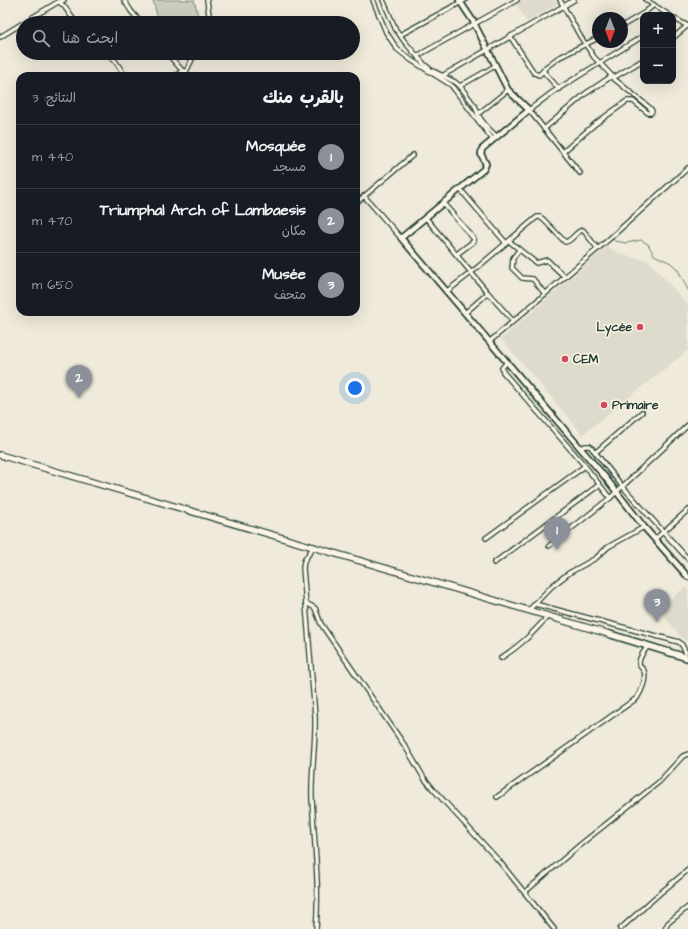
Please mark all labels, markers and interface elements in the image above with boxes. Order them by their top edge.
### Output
north arrow [592,12,628,48]
map controls [640,12,676,84]
button: + [640,12,676,48]
search box [16,16,360,60]
icon: search [30,27,52,49]
text: ابحث هنا [62,28,118,49]
button: − [640,48,676,84]
text: بالقرب منك [263,86,344,110]
text: النتائج: 3 [32,89,76,107]
text: Mosquée [246,136,306,157]
text: 440 m [32,148,73,166]
text: 1 [330,148,332,166]
text: مسجد [273,158,306,176]
text: Triumphal Arch of Lambaesis [100,200,306,221]
text: 470 m [32,212,72,230]
text: 2 [327,212,335,230]
text: مكان [282,222,306,240]
text: Musée [262,264,306,285]
text: 650 m [32,276,73,294]
text: 3 [328,276,334,294]
text: متحف [274,286,306,304]
place label: Lycée [597,319,632,337]
marker: Lycée [635,322,645,332]
place label: CEM [573,351,599,368]
marker: CEM [560,354,570,364]
pin: 2 [66,365,92,398]
your location [345,378,365,398]
place label: Primaire [612,397,659,414]
marker: Primaire [599,400,609,410]
pin: 1 [544,517,570,550]
pin: 3 [644,589,670,622]

